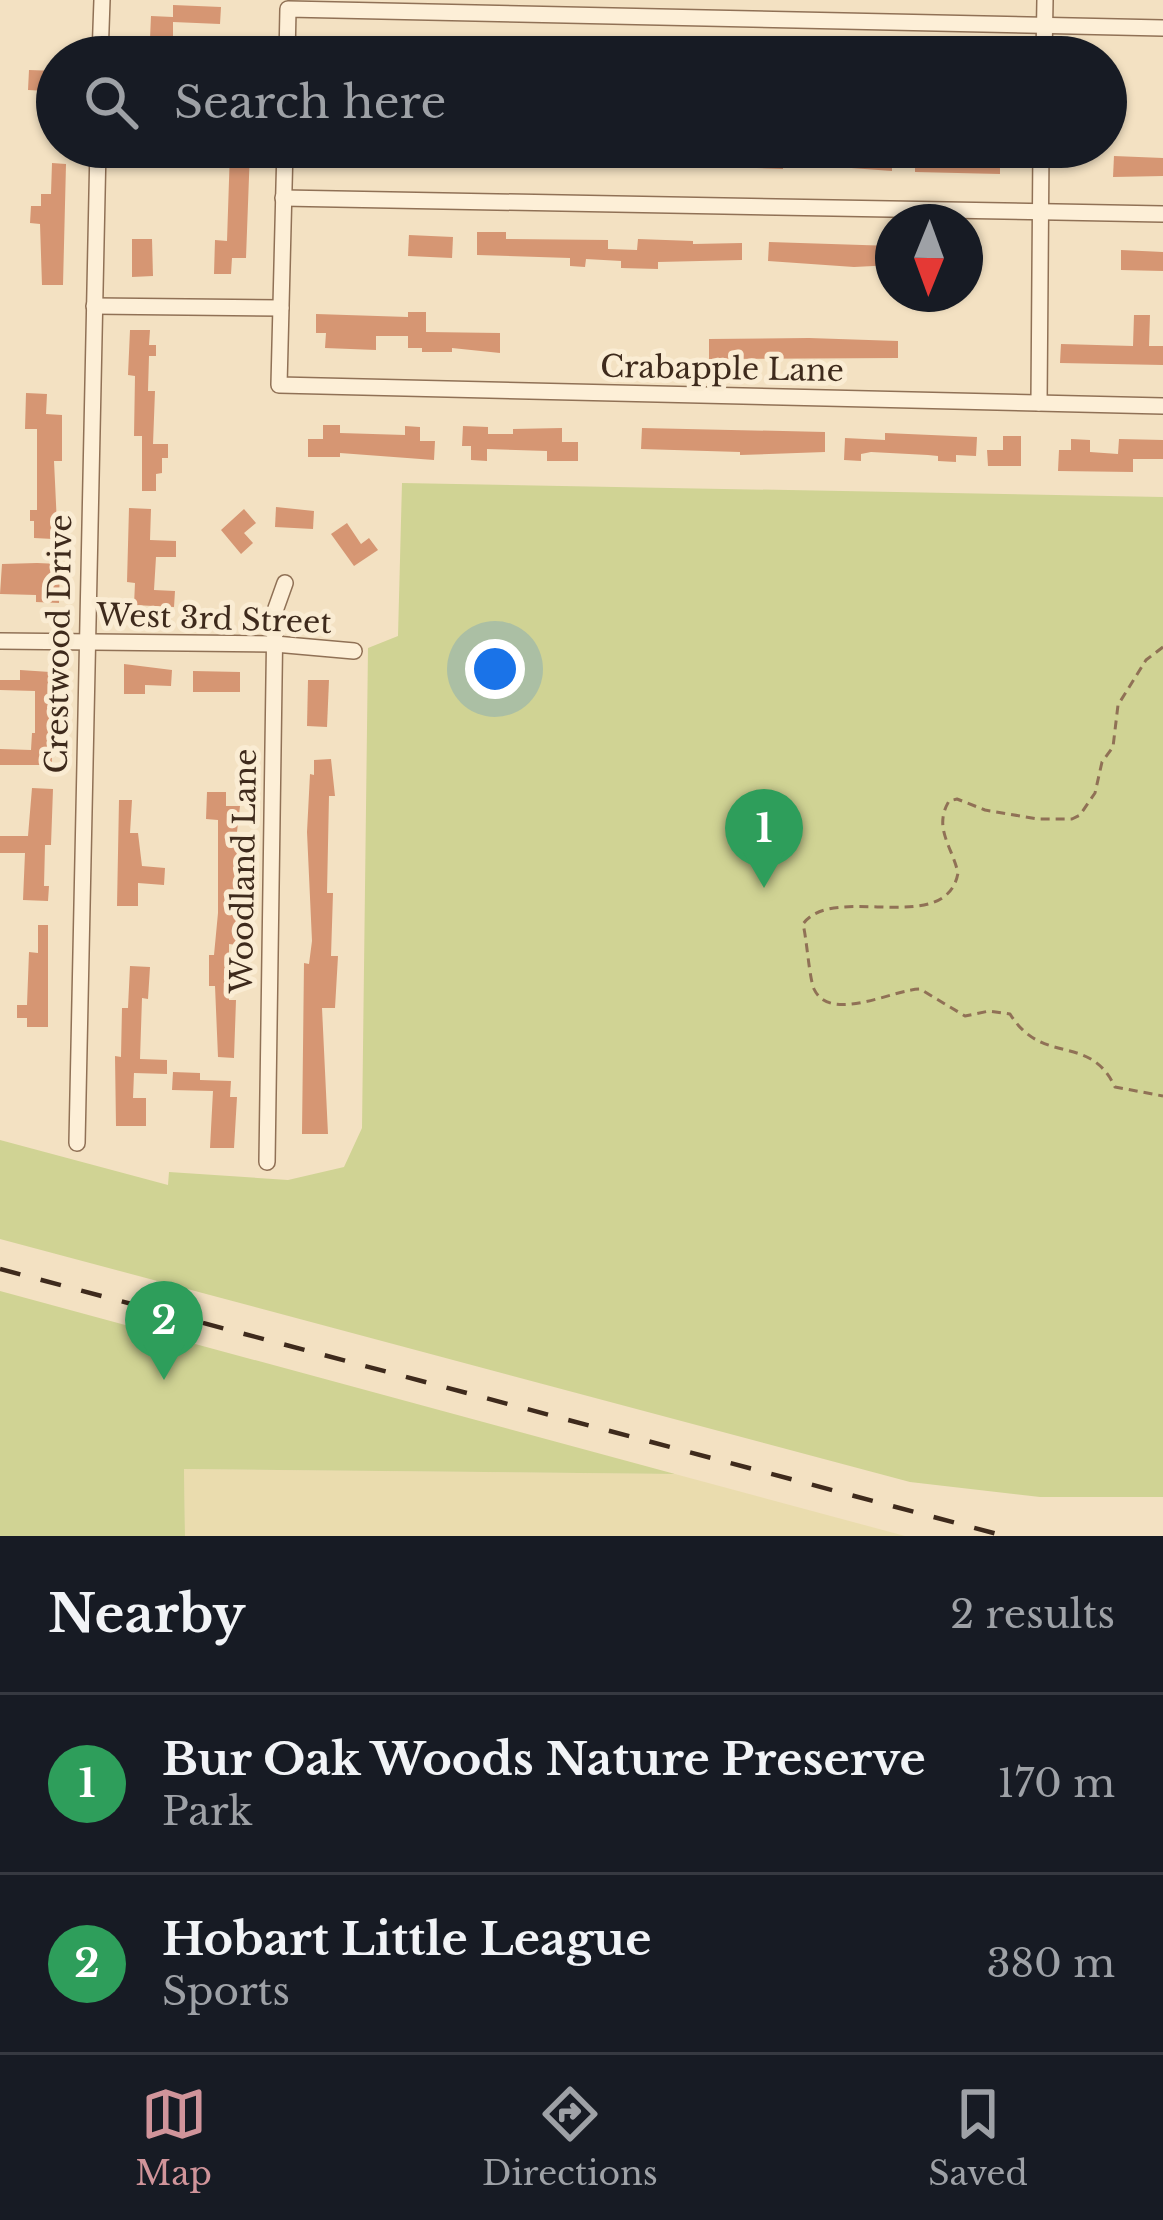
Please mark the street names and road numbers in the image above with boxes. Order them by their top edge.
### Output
street label: Crabapple Lane [600,348,844,389]
street label: Crestwood Drive [38,514,79,774]
street label: West 3rd Street [95,596,333,641]
street label: Woodland Lane [223,748,264,995]

